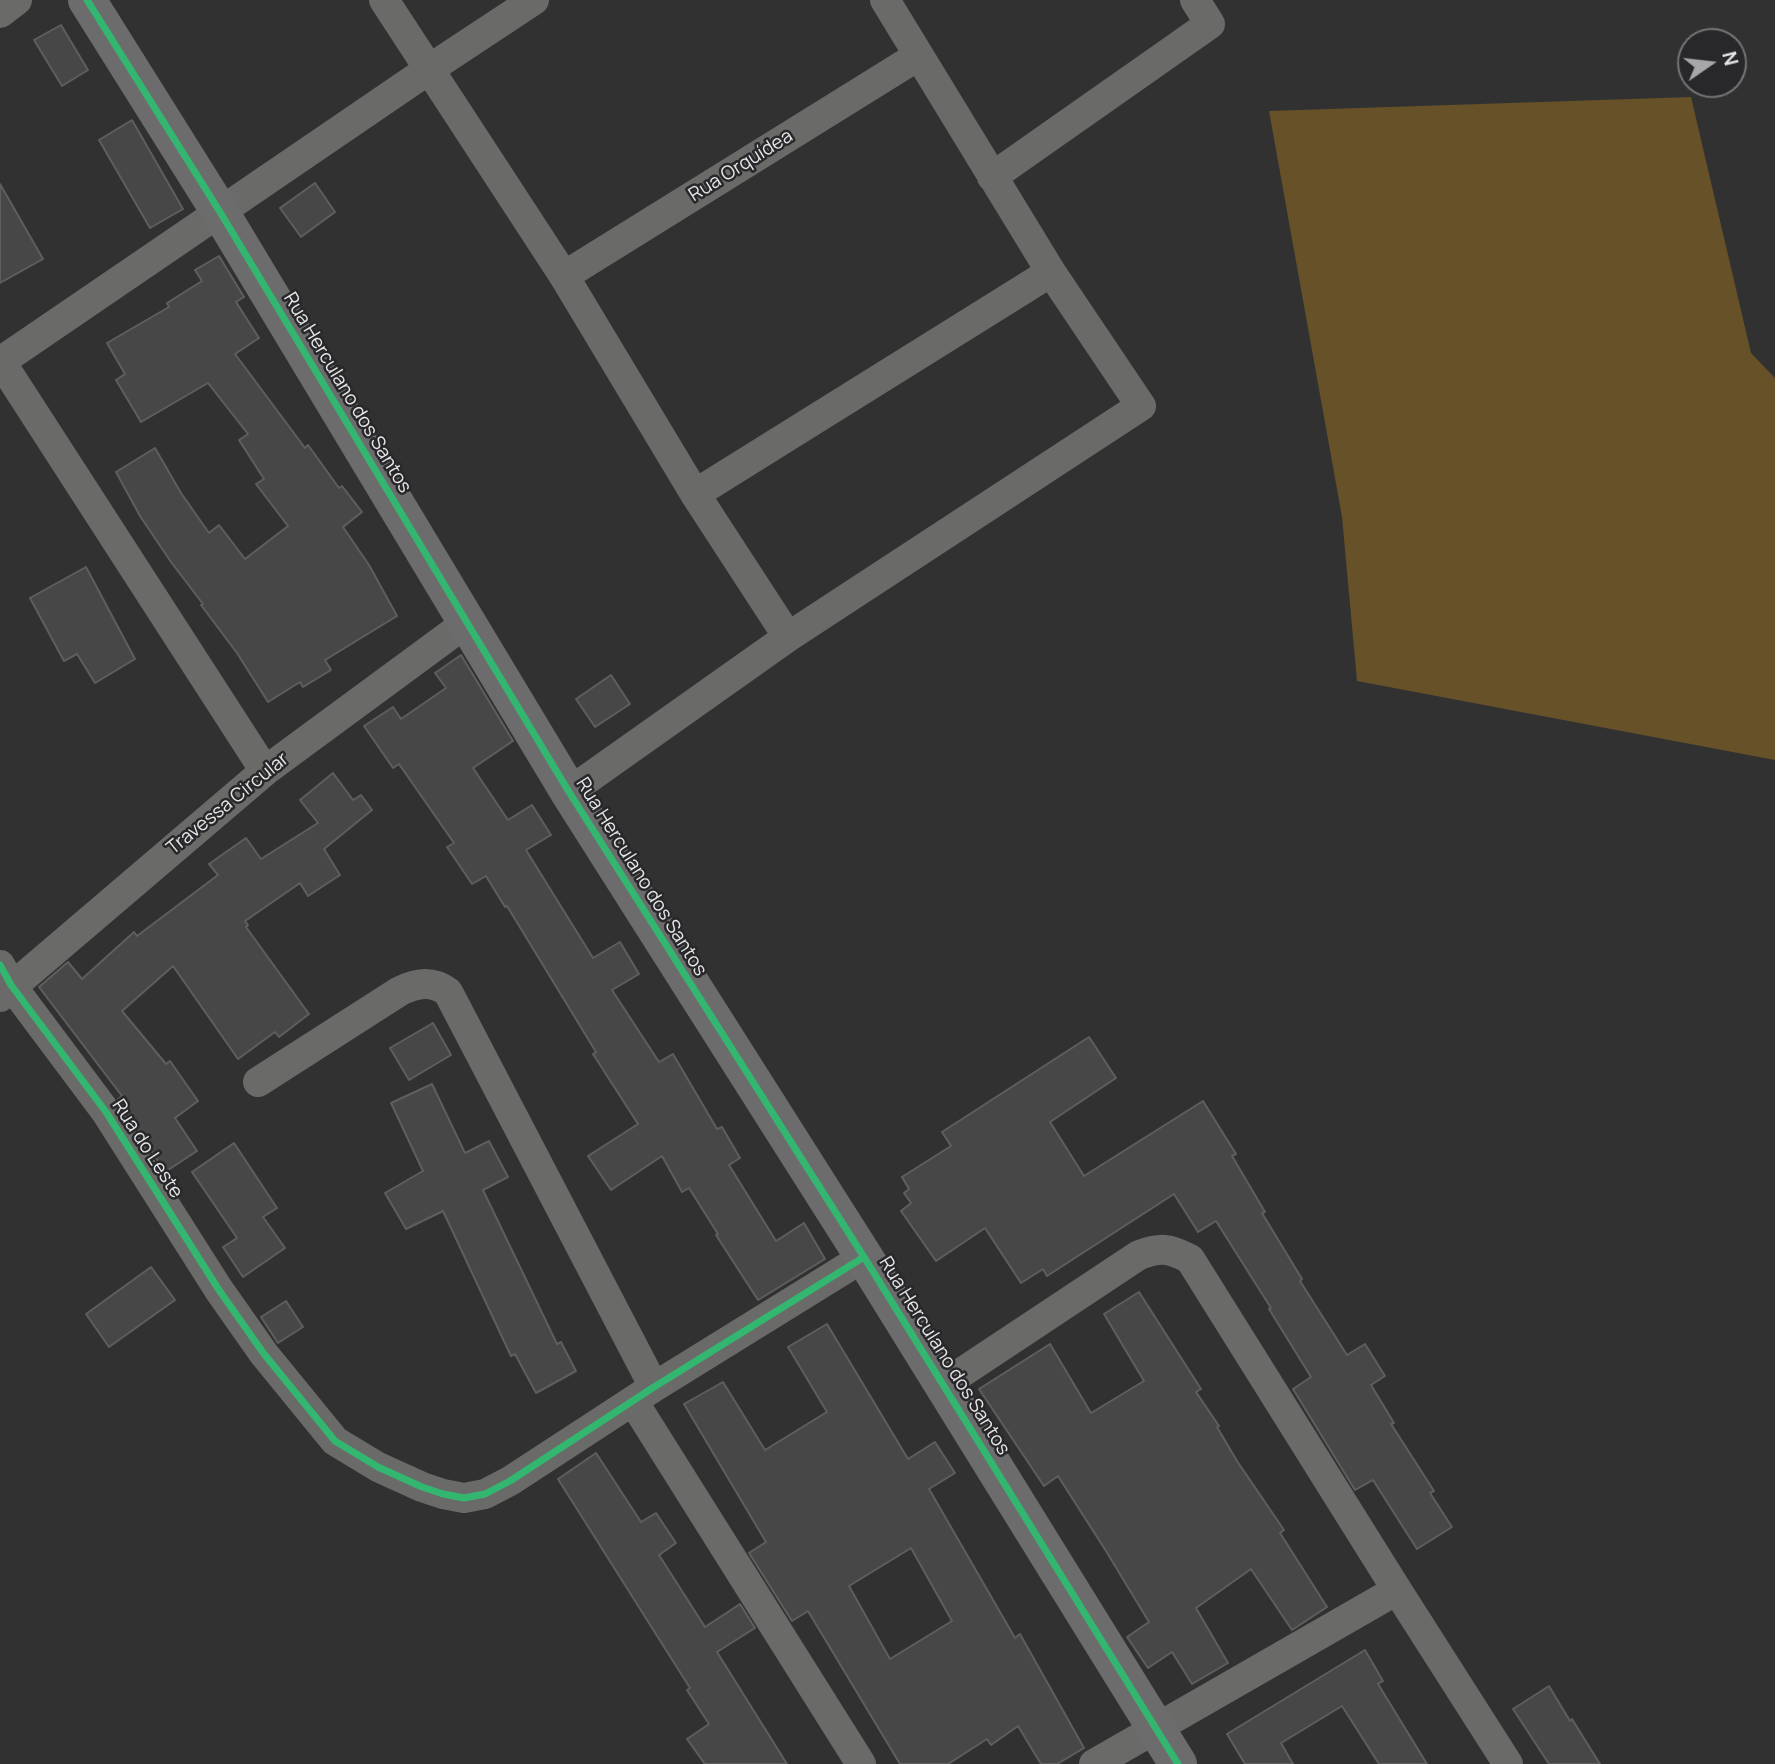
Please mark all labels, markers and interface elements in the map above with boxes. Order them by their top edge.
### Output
north arrow [1677,28,1747,98]
text: N [1716,49,1745,68]
street label: Rua Orquídea [685,125,797,207]
street label: Rua Herculano dos Santos [278,289,416,497]
street label: Travessa Circular [163,748,293,860]
street label: Rua Herculano dos Santos [571,774,711,980]
street label: Rua do Leste [107,1095,187,1203]
street label: Rua Herculano dos Santos [874,1253,1014,1459]

